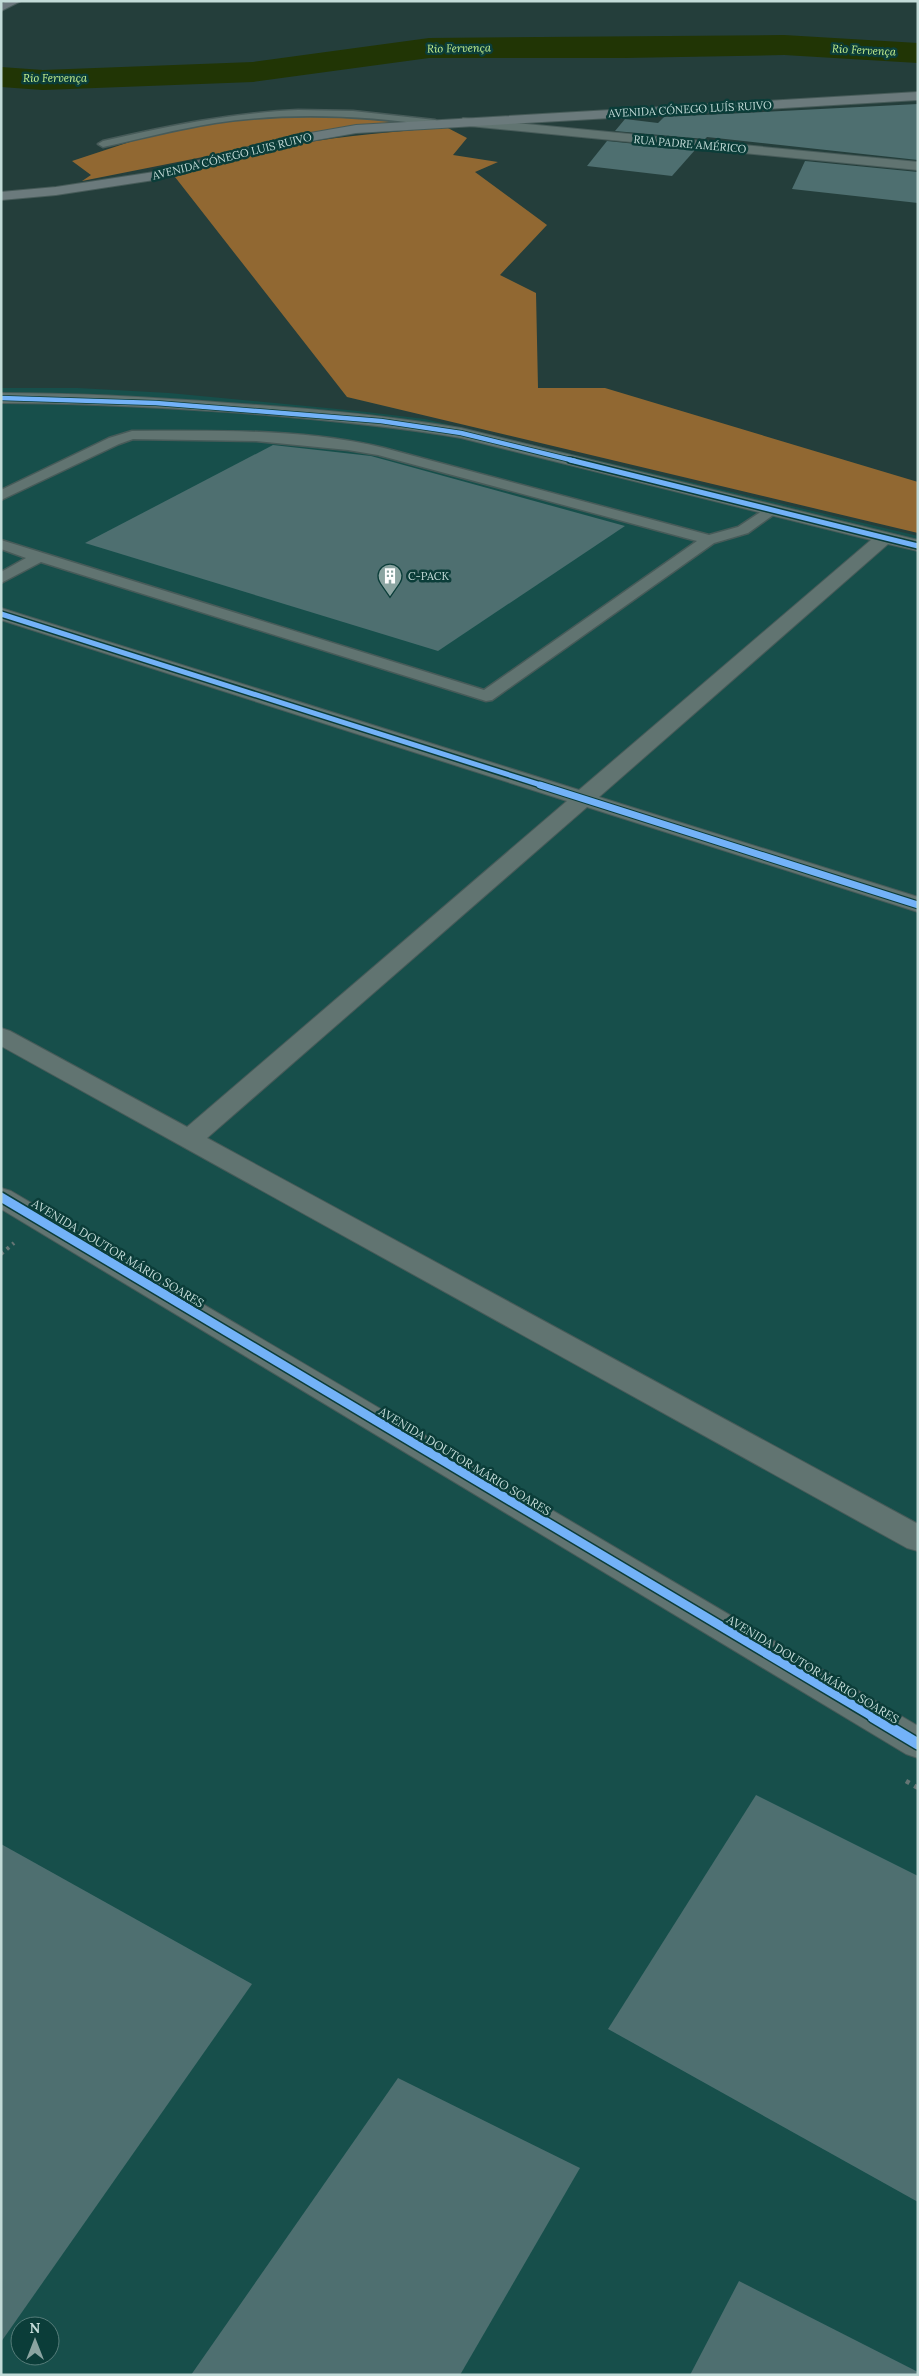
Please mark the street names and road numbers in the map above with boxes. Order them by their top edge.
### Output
street label: AVENIDA CÓNEGO LUÍS RUIVO [607,98,772,120]
street label: AVENIDA CÓNEGO LUIS RUIVO [150,129,313,183]
street label: RUA PADRE AMÉRICO [633,132,747,156]
street label: AVENIDA DOUTOR MÁRIO SOARES [28,1195,207,1311]
street label: AVENIDA DOUTOR MÁRIO SOARES [375,1403,554,1519]
street label: AVENIDA DOUTOR MÁRIO SOARES [723,1611,902,1727]

